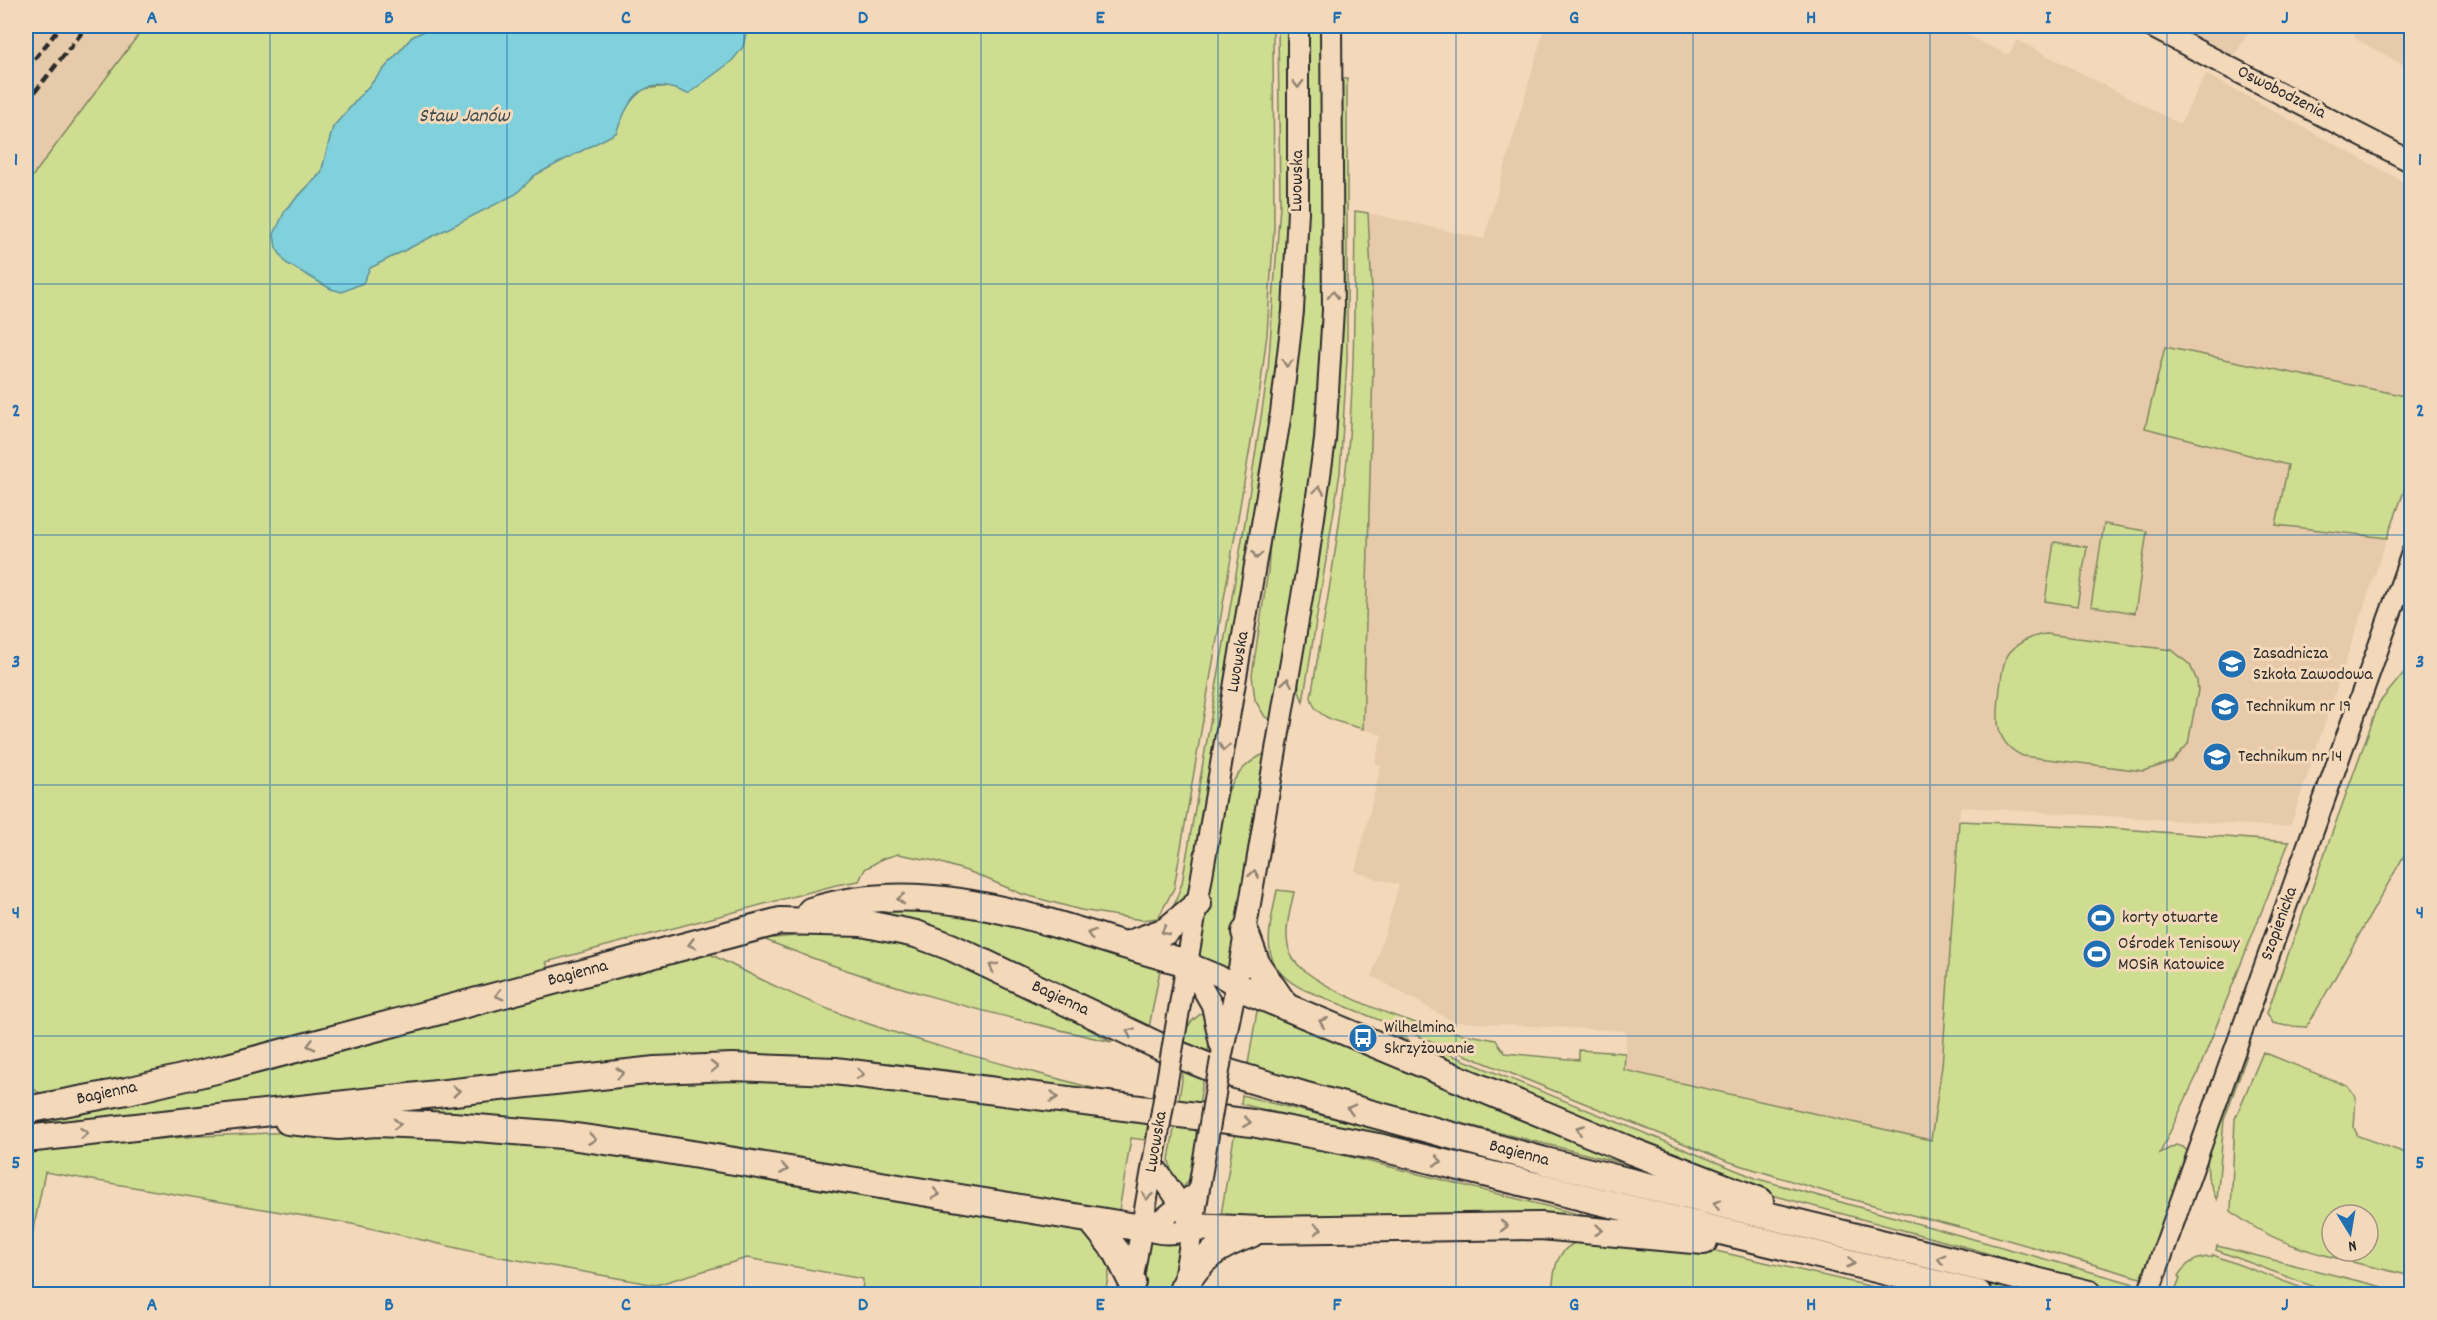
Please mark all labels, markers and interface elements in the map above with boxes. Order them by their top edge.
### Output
text: A [147,5,158,33]
text: B [384,5,394,33]
text: C [621,5,631,33]
text: D [858,5,869,33]
text: E [1095,5,1105,33]
text: F [1333,5,1343,33]
text: G [1569,5,1579,33]
text: H [1806,5,1816,33]
text: I [2045,5,2052,33]
text: J [2281,5,2289,33]
street label: Oswobodzenia [2232,60,2330,126]
one-way arrow [1292,79,1304,88]
water label: Staw Janów [419,103,510,131]
text: 1 [14,147,18,175]
text: 1 [2418,147,2422,175]
street label: Lwowska [1285,149,1311,212]
one-way arrow [1327,291,1339,300]
one-way arrow [1281,358,1294,367]
text: 2 [12,398,20,426]
text: 2 [2416,398,2424,426]
one-way arrow [1312,485,1324,494]
one-way arrow [1251,550,1264,560]
street label: Lwowska [1221,629,1257,695]
place label: Zasadnicza Szkoła Zawodowa [2253,642,2373,688]
school or university icon: Zasadnicza Szkoła Zawodowa [2216,648,2248,680]
text: 3 [12,649,20,677]
text: 3 [2416,649,2424,677]
one-way arrow [1280,677,1293,687]
school or university icon: Technikum nr 19 [2209,691,2241,723]
place label: Technikum nr 19 [2246,695,2351,720]
school or university icon: Technikum nr 14 [2201,741,2233,773]
one-way arrow [1219,743,1231,752]
place label: Technikum nr 14 [2238,745,2342,770]
one-way arrow [1248,870,1260,879]
street label: Szopienicka [2255,883,2305,964]
one-way arrow [896,893,905,905]
text: 4 [12,900,20,928]
text: 4 [2416,900,2424,928]
sports icon: korty otwarte [2085,902,2117,934]
place label: korty otwarte [2122,906,2218,931]
one-way arrow [1161,923,1172,935]
one-way arrow [1086,929,1097,941]
place label: Ośrodek Tenisowy MOSiR Katowice [2118,932,2241,978]
one-way arrow [687,937,698,949]
sports icon: Ośrodek Tenisowy MOSiR Katowice [2081,938,2113,970]
street label: Bagienna [545,954,611,994]
one-way arrow [989,963,999,974]
street label: Bagienna [1027,975,1093,1023]
one-way arrow [494,988,504,1001]
place label: Wilhelmina Skrzyżowanie [1384,1016,1475,1062]
one-way arrow [1318,1017,1329,1029]
bus stop icon: Wilhelmina Skrzyżowanie [1347,1022,1379,1054]
one-way arrow [1126,1028,1137,1040]
one-way arrow [306,1038,316,1051]
one-way arrow [709,1061,718,1073]
one-way arrow [616,1068,625,1080]
one-way arrow [856,1068,865,1080]
street label: Bagienna [74,1075,140,1113]
one-way arrow [452,1085,461,1098]
one-way arrow [1049,1091,1058,1103]
one-way arrow [1346,1103,1356,1116]
street label: Lwowska [1139,1109,1175,1175]
one-way arrow [1243,1116,1252,1128]
one-way arrow [393,1117,402,1130]
one-way arrow [1576,1124,1587,1136]
one-way arrow [79,1127,88,1140]
one-way arrow [587,1132,596,1144]
street label: Bagienna [1486,1134,1552,1174]
text: 5 [11,1150,21,1178]
text: 5 [2415,1150,2425,1178]
one-way arrow [1433,1154,1443,1167]
one-way arrow [779,1162,789,1175]
one-way arrow [931,1188,941,1200]
one-way arrow [1142,1191,1154,1200]
one-way arrow [1712,1198,1722,1211]
north arrow [2320,1203,2380,1263]
one-way arrow [1499,1220,1508,1232]
one-way arrow [1314,1222,1323,1235]
one-way arrow [1595,1223,1604,1236]
text: N [2346,1233,2358,1257]
one-way arrow [1936,1253,1946,1266]
one-way arrow [1846,1256,1856,1269]
text: A [147,1292,158,1320]
text: B [384,1292,394,1320]
text: C [621,1292,631,1320]
text: D [858,1292,869,1320]
text: E [1095,1292,1105,1320]
text: F [1333,1292,1343,1320]
text: G [1569,1292,1579,1320]
text: H [1806,1292,1816,1320]
text: I [2045,1292,2052,1320]
text: J [2281,1292,2289,1320]

